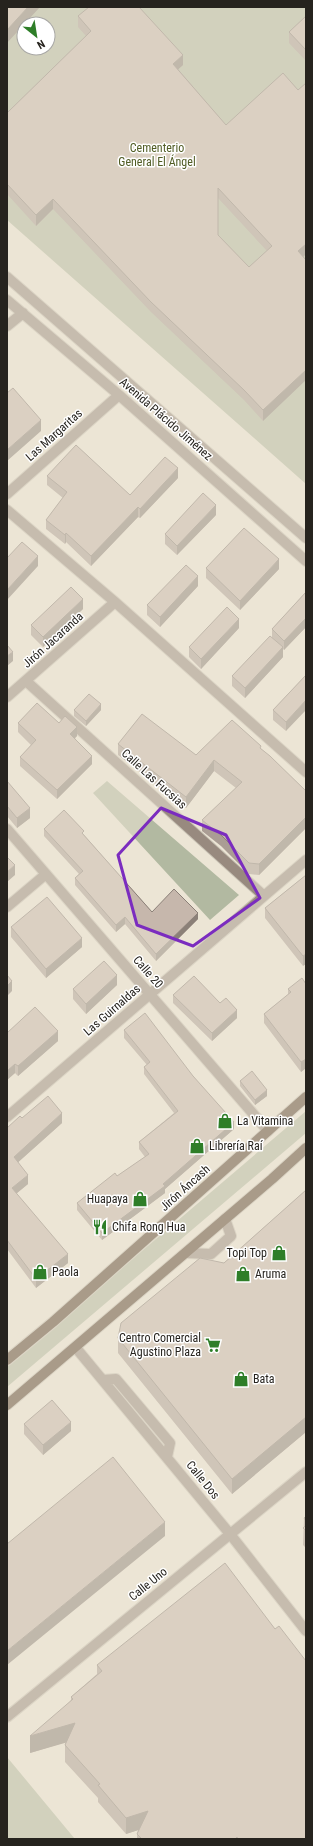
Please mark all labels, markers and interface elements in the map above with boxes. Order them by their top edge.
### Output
north arrow [16,16,56,56]
text: N [34,37,47,52]
park label: Cementerio General El Ángel [118,141,196,169]
street label: Avenida Plácido Jiménez [117,375,215,463]
street label: Las Margaritas [23,406,85,464]
street label: Jirón Jacaranda [20,609,86,671]
street label: Calle Las Fucsias [119,746,189,812]
street label: Calle 20 [130,953,166,991]
street label: Las Guirnaldas [81,982,143,1038]
shop icon: La Vitamina [216,1112,234,1130]
place label: La Vitamina [237,1114,294,1128]
shop icon: Librería Raí [188,1137,206,1155]
place label: Librería Raí [209,1139,264,1153]
street label: Jirón Áncash [157,1161,213,1214]
shop icon: Huapaya [131,1190,149,1208]
place label: Huapaya [87,1192,128,1206]
restaurant icon: Chifa Rong Hua [91,1218,109,1236]
place label: Chifa Rong Hua [112,1220,186,1234]
shop icon: Topi Top [270,1244,288,1262]
place label: Topi Top [227,1246,267,1260]
shop icon: Paola [31,1263,49,1281]
place label: Paola [52,1265,79,1279]
shop icon: Aruma [234,1265,252,1283]
place label: Aruma [255,1267,286,1281]
place label: Centro Comercial Agustino Plaza [119,1331,201,1359]
supermarket icon: Centro Comercial Agustino Plaza [204,1336,222,1354]
shop icon: Bata [232,1370,250,1388]
place label: Bata [253,1372,275,1386]
street label: Calle Dos [183,1458,223,1502]
street label: Calle Uno [126,1564,170,1604]

